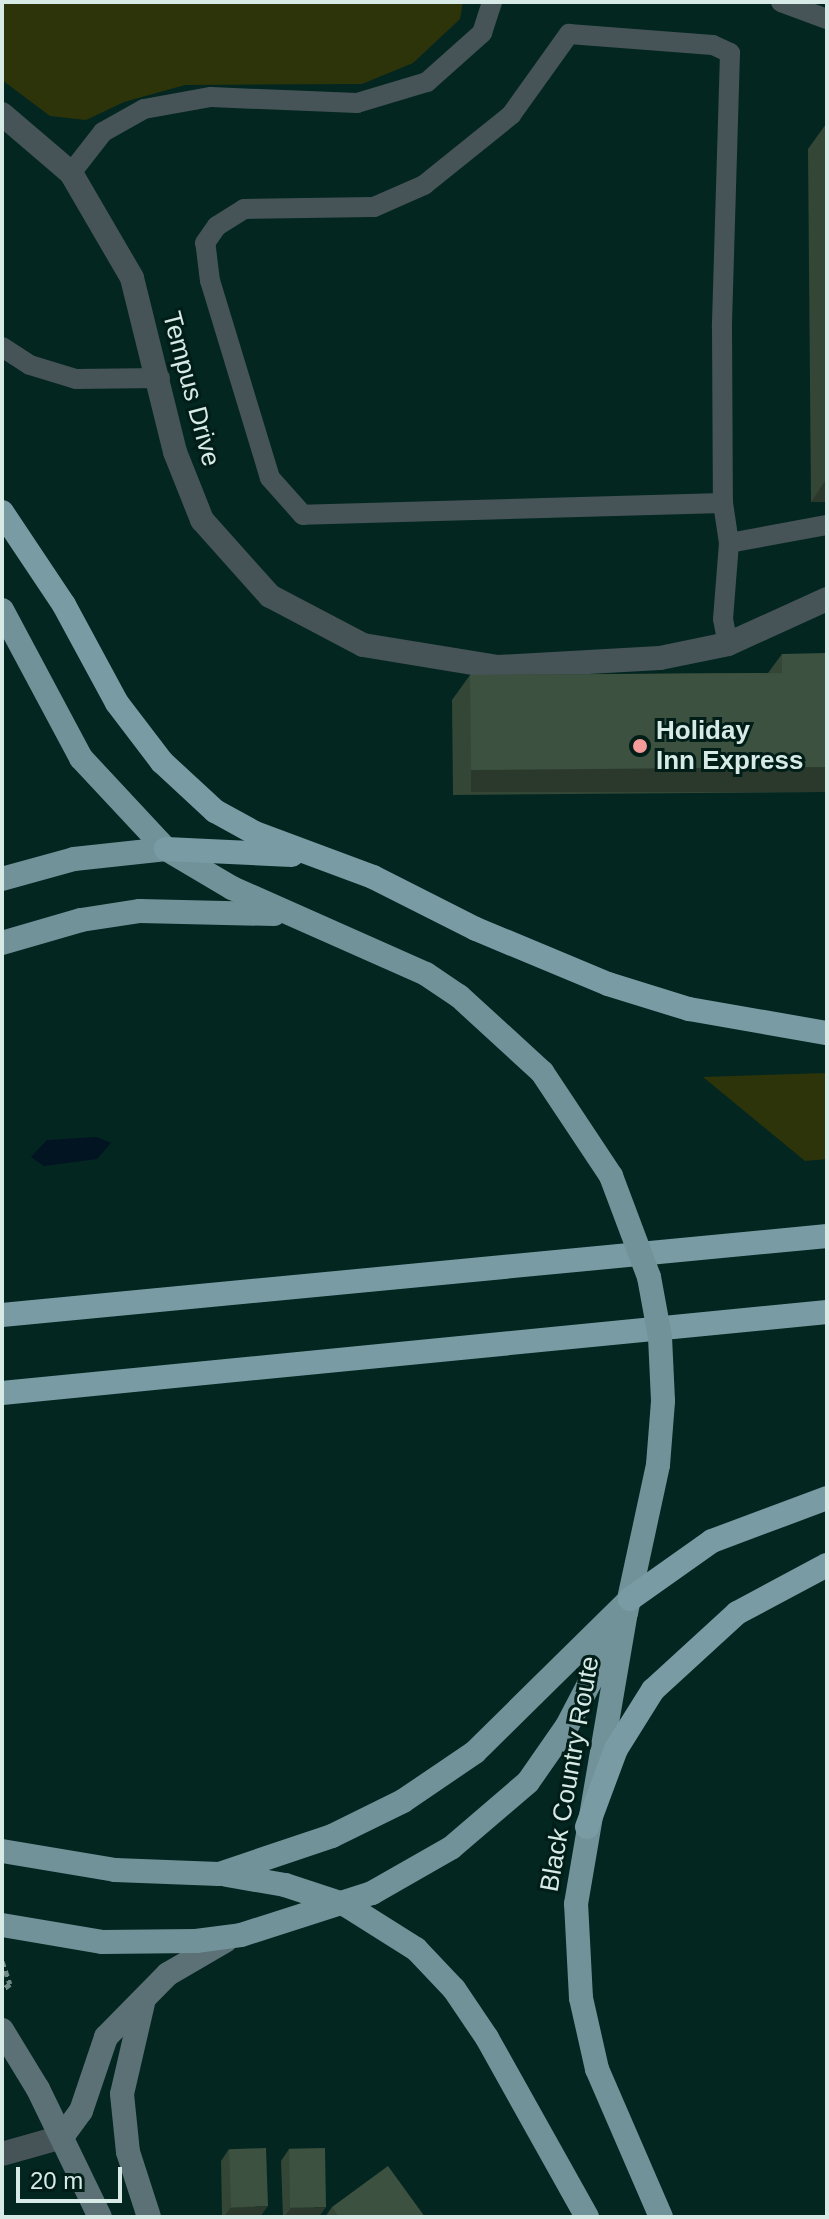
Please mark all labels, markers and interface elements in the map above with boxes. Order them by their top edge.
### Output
street label: Tempus Drive [155,308,227,470]
place label: Holiday Inn Express [656,715,803,776]
marker: Holiday Inn Express [631,737,649,755]
street label: Black Country Route [534,1654,606,1894]
scale bar [20,2151,126,2201]
text: 20 m [30,2167,83,2194]

